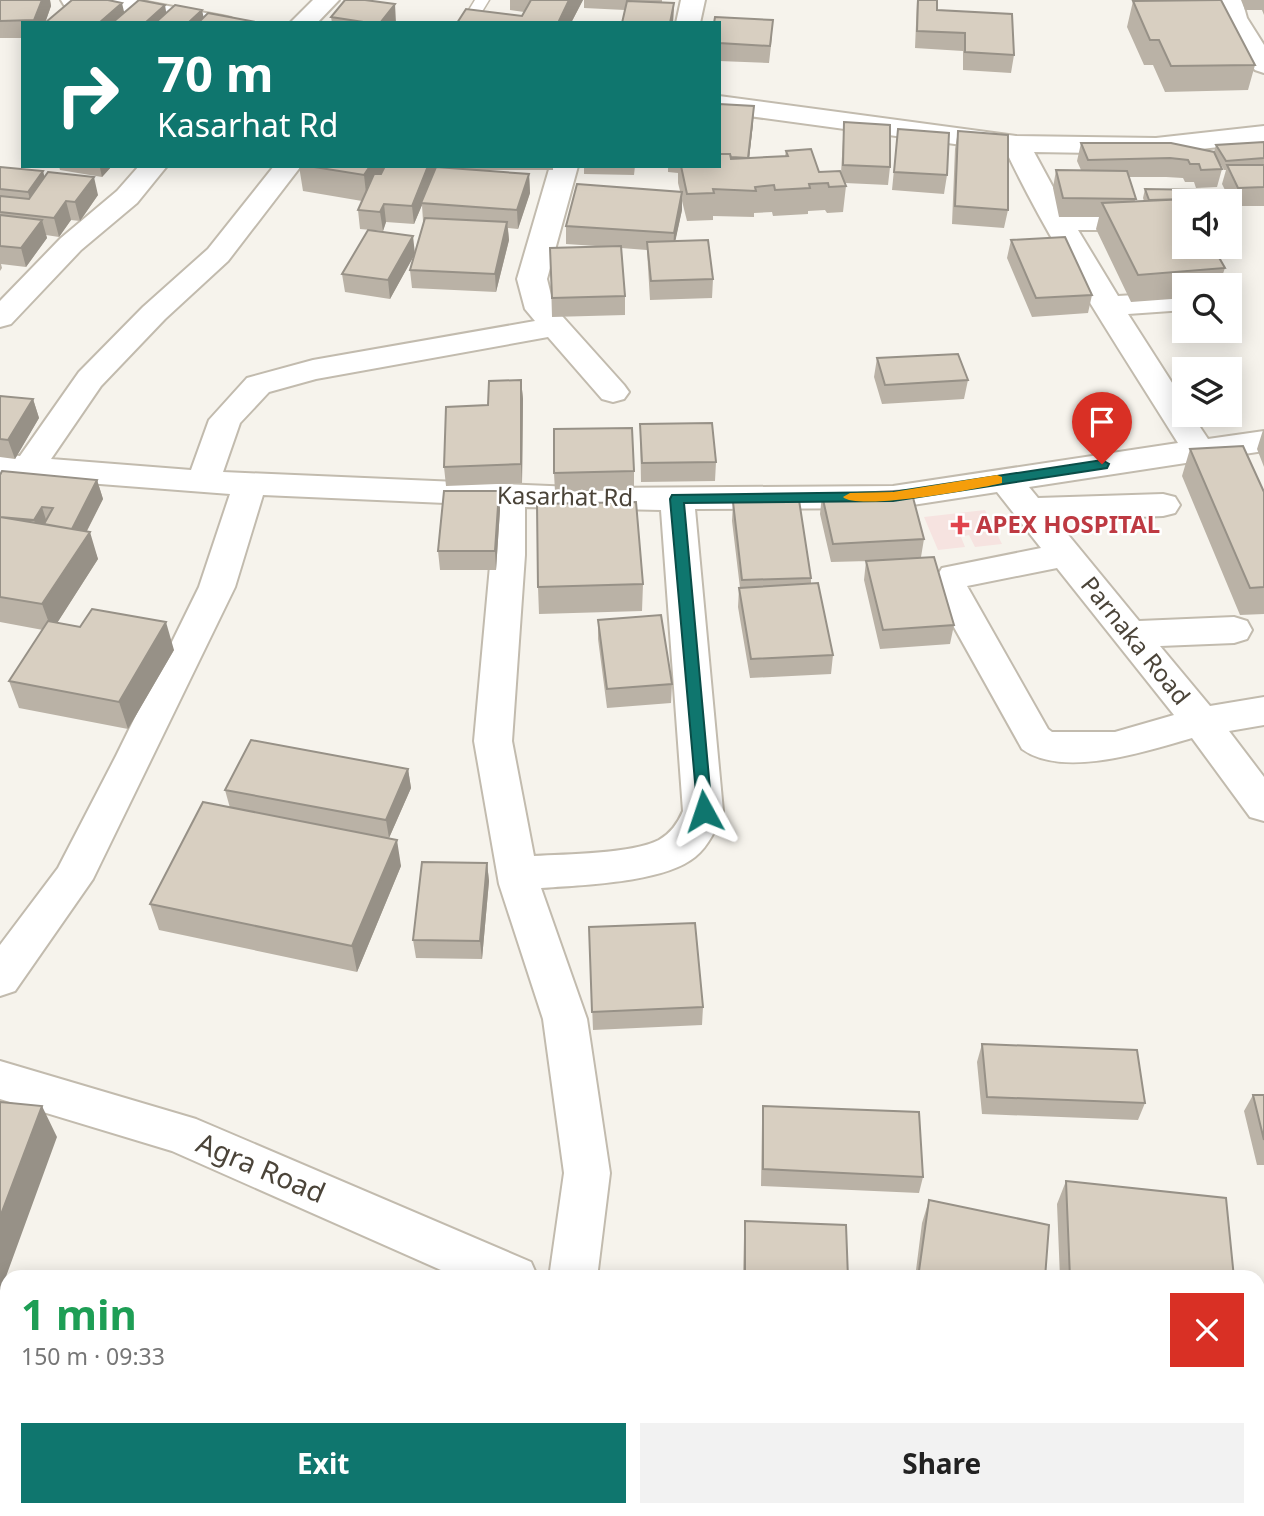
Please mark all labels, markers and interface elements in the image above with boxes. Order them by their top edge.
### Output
text: 70 m [157,40,274,106]
icon: right [42,49,133,140]
text: Kasarhat Rd [157,103,338,146]
map controls [1172,189,1242,427]
button: sound [1172,189,1242,259]
button: search [1172,273,1242,343]
button: layers [1172,357,1242,427]
pin [1072,392,1132,464]
icon: arrive [1083,403,1121,441]
street label: Kasarhat Rd [497,478,633,513]
place label: APEX HOSPITAL [976,507,1160,540]
marker: APEX HOSPITAL [950,515,970,535]
street label: Parnaka Road [1074,569,1198,711]
position arrow [667,774,741,848]
street label: Agra Road [191,1123,332,1211]
text: 1 min [21,1285,137,1342]
button: close [1170,1293,1244,1367]
text: 150 m · 09:33 [21,1340,165,1372]
button: Exit [21,1423,626,1503]
button: Share [640,1423,1244,1503]

